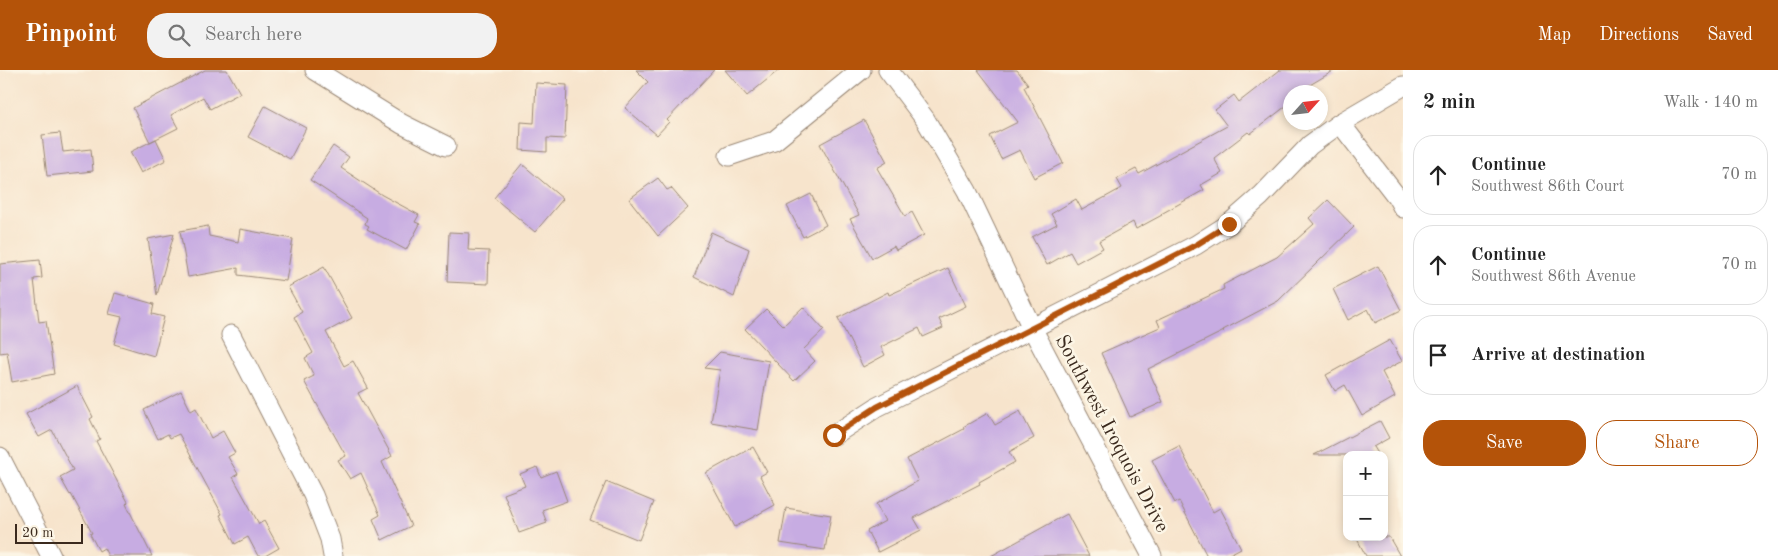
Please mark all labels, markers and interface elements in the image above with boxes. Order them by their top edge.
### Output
search box [147,13,497,58]
icon: search [165,21,193,49]
text: Pinpoint [25,23,117,47]
text: Search here [205,26,302,45]
text: Map [1538,26,1571,44]
text: Directions [1599,26,1679,44]
text: Saved [1707,26,1753,44]
north arrow [1283,85,1328,130]
text: 2 min [1423,92,1476,113]
text: Walk · 140 m [1663,95,1758,111]
text: Continue [1471,156,1546,175]
icon: ahead [1424,161,1452,189]
text: 70 m [1721,167,1757,183]
text: Southwest 86th Court [1471,179,1624,195]
route end [1218,213,1241,236]
text: Continue [1471,246,1546,265]
icon: ahead [1424,251,1452,279]
text: 70 m [1721,257,1757,273]
text: Southwest 86th Avenue [1471,269,1636,285]
street label: Southwest Iroquois Drive [1051,332,1172,536]
icon: arrive [1424,341,1452,369]
text: Arrive at destination [1471,346,1645,365]
button: Save [1423,420,1586,466]
button: Share [1596,420,1758,466]
route start [823,424,846,447]
map controls [1343,451,1388,541]
button: + [1343,451,1388,496]
button: − [1343,496,1388,541]
scale bar [15,521,82,544]
text: 20 m [22,526,53,540]

